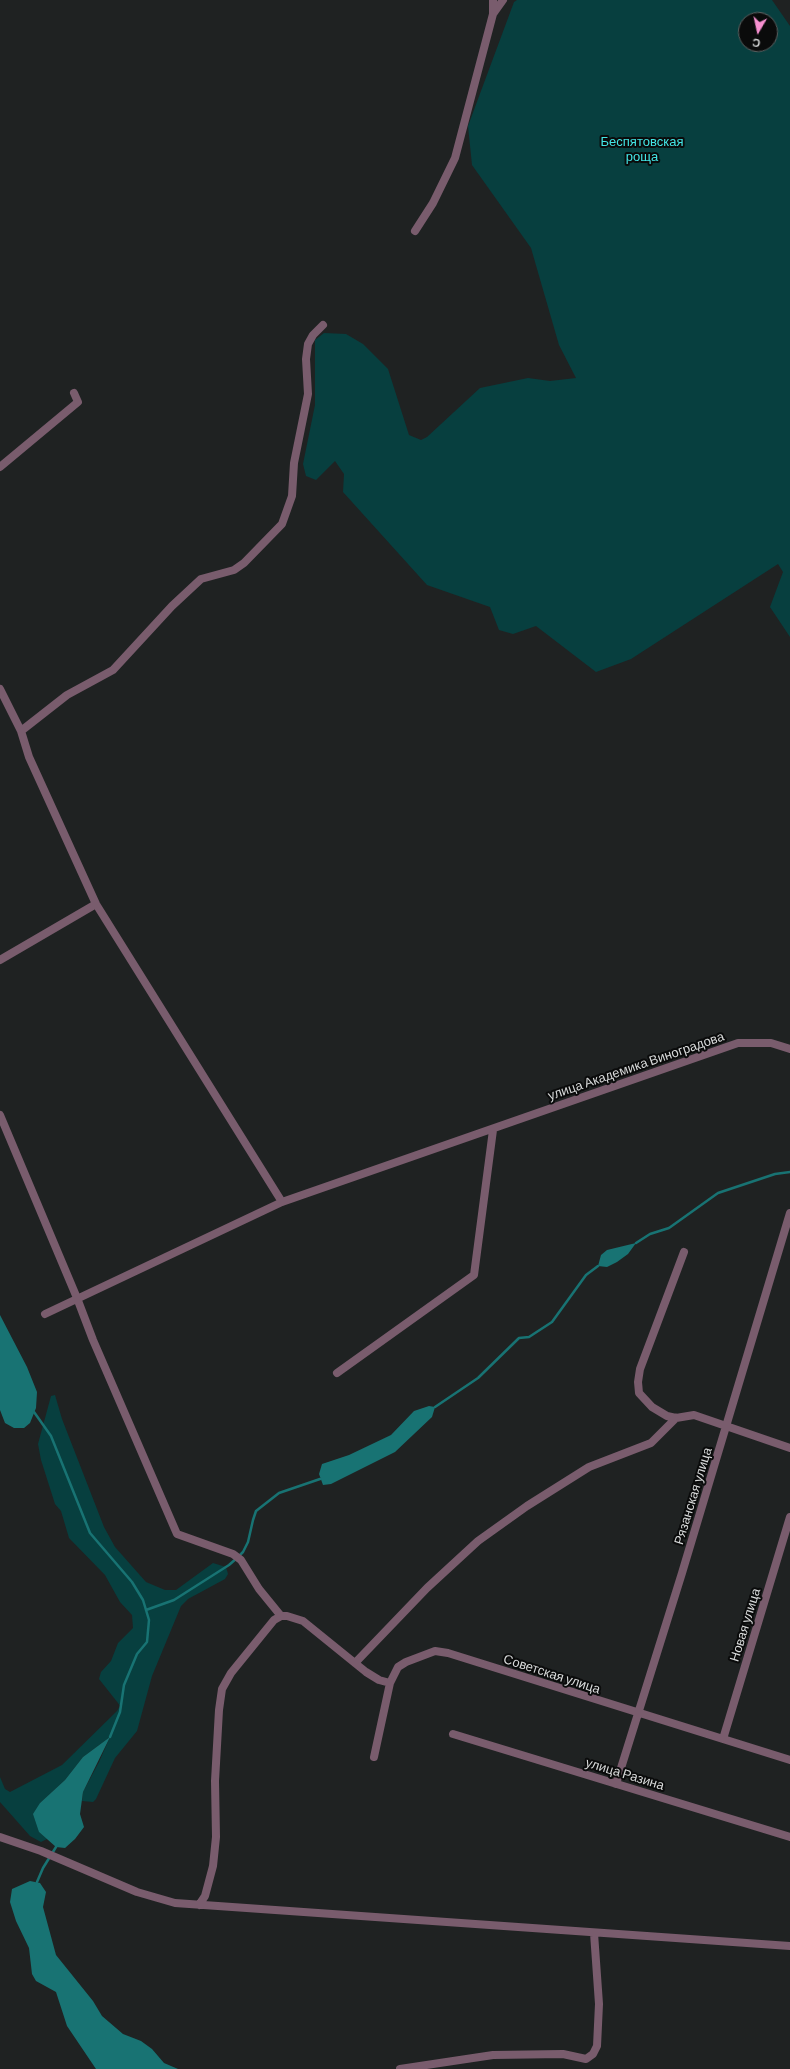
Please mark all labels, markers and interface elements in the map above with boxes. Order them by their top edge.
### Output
north arrow [738,12,778,52]
text: С [751,36,761,50]
park label: Беспятовская роща [601,134,683,165]
street label: улица Академика Виноградова [546,1028,726,1104]
street label: Рязанская улица [671,1446,715,1546]
street label: Новая улица [726,1586,764,1664]
street label: Советская улица [502,1651,602,1697]
street label: улица Разина [584,1755,666,1793]

